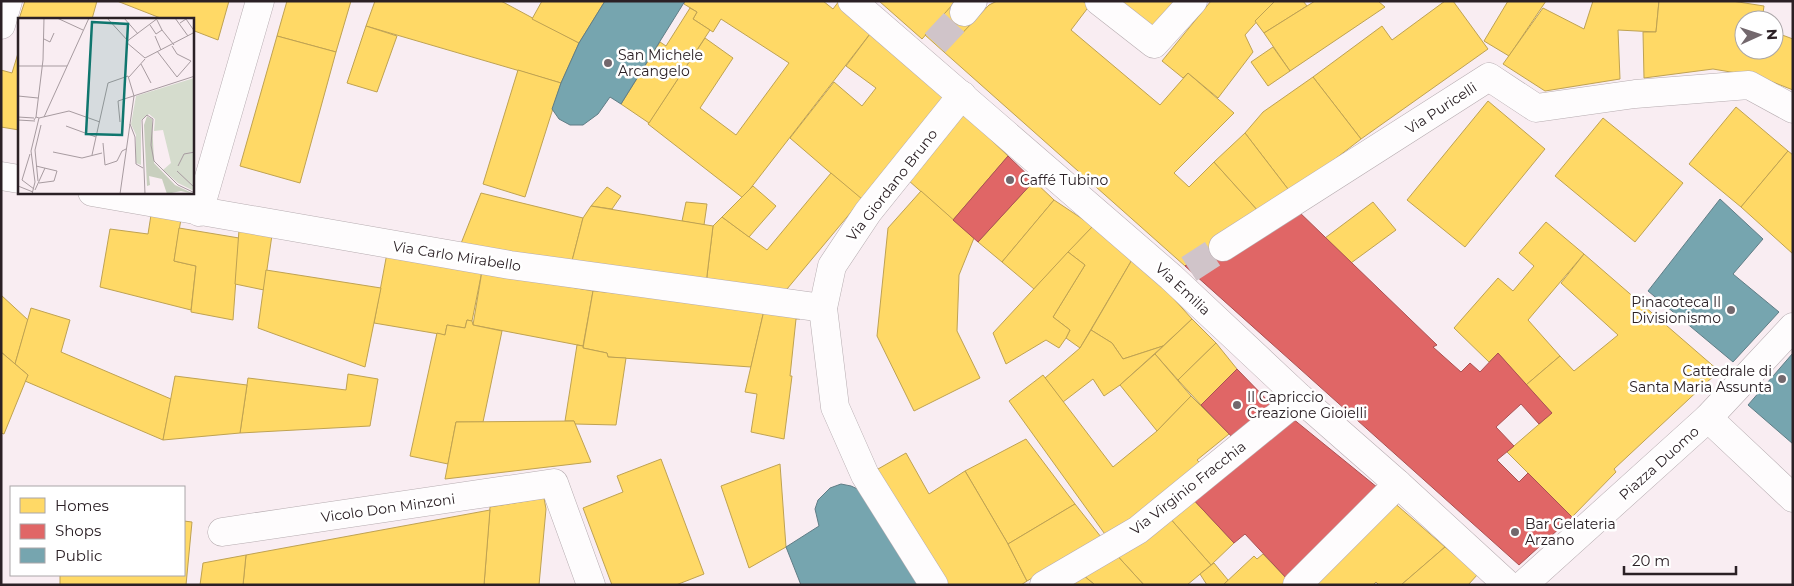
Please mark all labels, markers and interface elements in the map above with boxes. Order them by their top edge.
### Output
north arrow [1734,10,1784,60]
inset map [18,18,194,194]
text: N [1763,28,1781,40]
place label: San Michele Arcangelo [618,46,703,80]
marker: San Michele Arcangelo [602,57,614,69]
street label: Via Puricelli [1402,78,1480,138]
street label: Via Giordano Bruno [843,125,942,245]
place label: Caffé Tubino [1020,171,1109,189]
marker: Caffé Tubino [1004,174,1016,186]
street label: Via Carlo Mirabello [392,237,523,275]
street label: Via Emilia [1152,259,1214,319]
place label: Pinacoteca Il Divisionismo [1631,293,1721,327]
marker: Pinacoteca Il Divisionismo [1725,304,1737,316]
place label: Cattedrale di Santa Maria Assunta [1629,362,1772,396]
marker: Cattedrale di Santa Maria Assunta [1776,373,1788,385]
place label: Il Capriccio Creazione Gioielli [1247,388,1367,422]
marker: Il Capriccio Creazione Gioielli [1231,399,1243,411]
street label: Piazza Duomo [1615,422,1703,504]
street label: Via Virginio Fracchia [1126,437,1250,539]
legend [10,486,185,576]
street label: Vicolo Don Minzoni [320,490,456,526]
text: Homes [55,496,109,515]
place label: Bar Gelateria Arzano [1525,515,1616,549]
text: Shops [55,521,101,540]
marker: Bar Gelateria Arzano [1509,526,1521,538]
scale bar [1624,544,1736,576]
text: Public [55,546,103,565]
text: 20 m [1632,551,1670,570]

